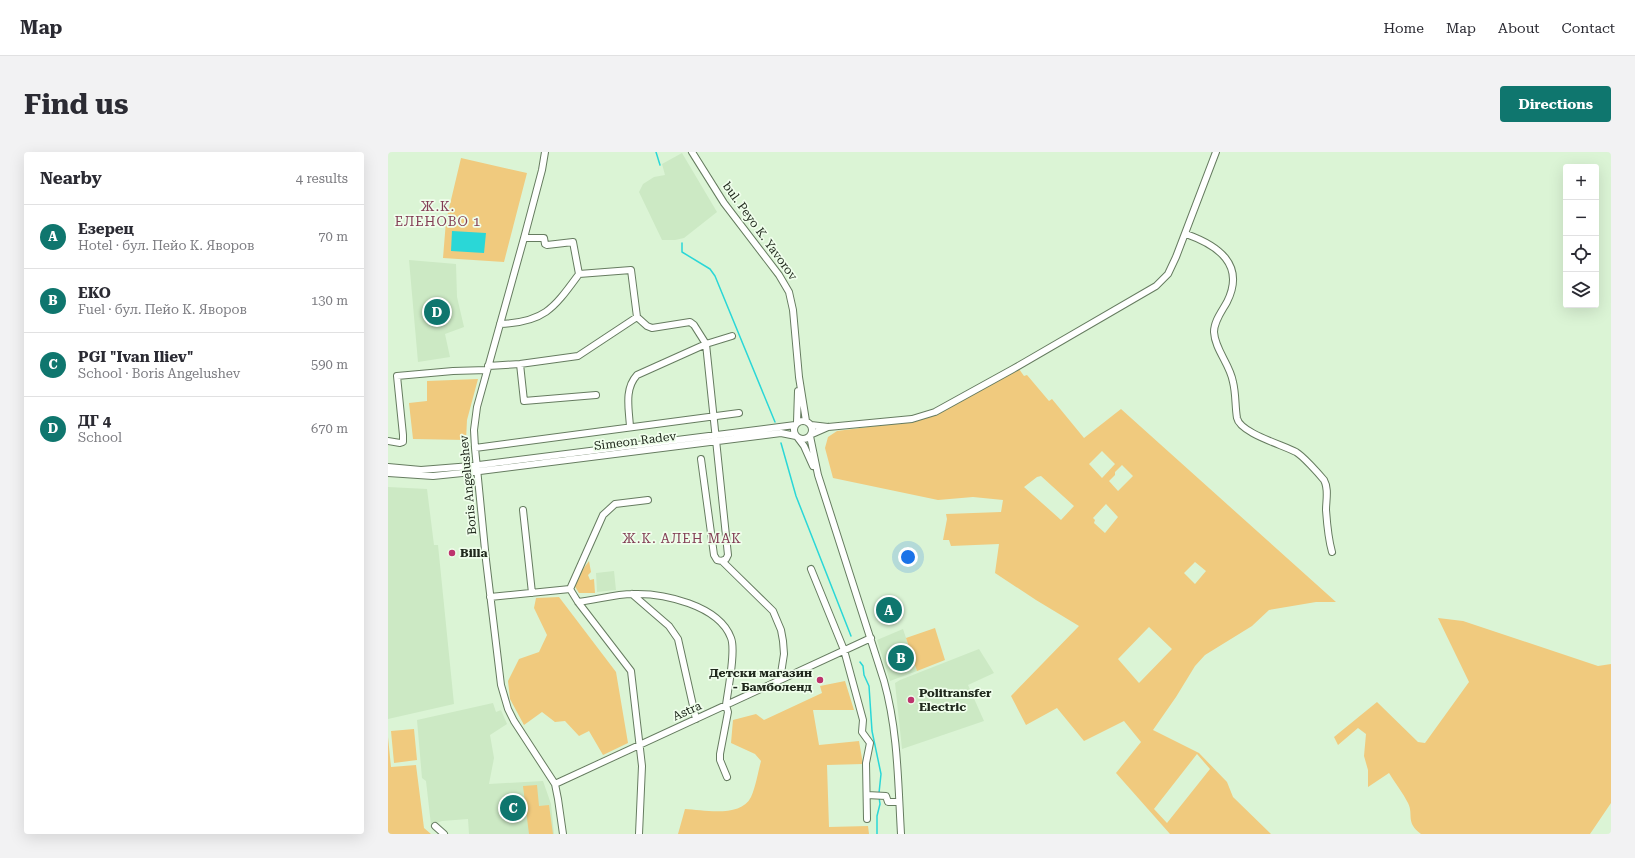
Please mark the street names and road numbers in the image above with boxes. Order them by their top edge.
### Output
street label: bul. Peyo K. Yavorov [720,179,800,283]
street label: Simeon Radev [593,429,677,453]
street label: Boris Angelushev [457,434,479,536]
street label: Astra [670,698,704,723]

